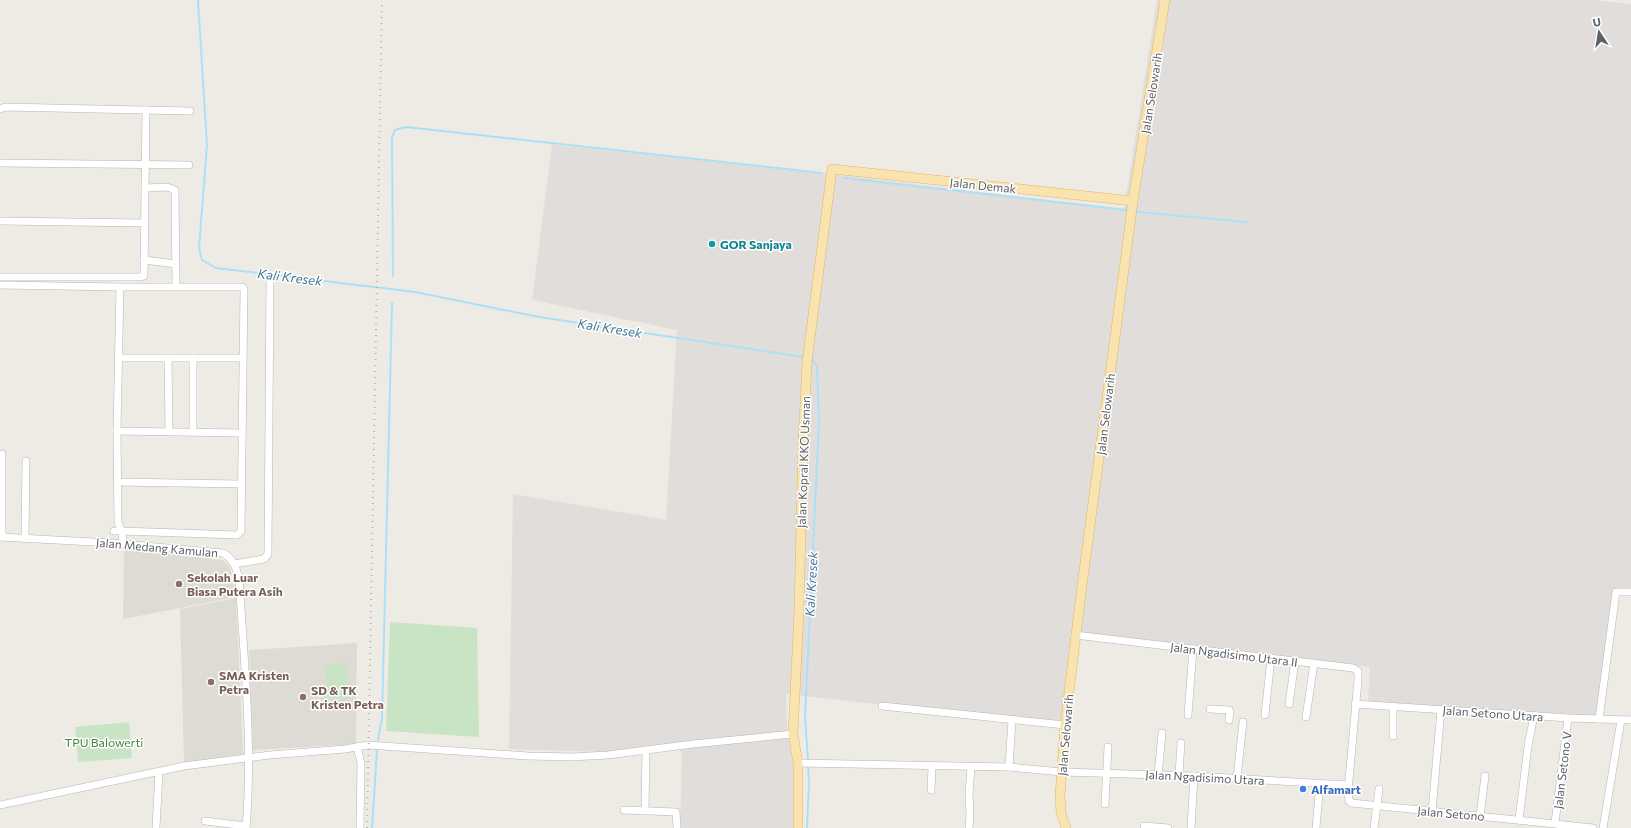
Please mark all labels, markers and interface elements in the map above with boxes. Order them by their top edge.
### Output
north arrow [1579,12,1619,52]
text: U [1592,15,1602,29]
street label: Jalan Selowarih [1138,51,1165,135]
street label: Jalan Demak [949,175,1017,196]
place label: GOR Sanjaya [720,237,792,251]
marker: GOR Sanjaya [707,239,717,249]
water label: Kali Kresek [257,265,324,289]
water label: Kali Kresek [577,315,644,341]
street label: Jalan Selowarih [1093,372,1118,456]
street label: Jalan Kopral KKO Usman [794,396,813,528]
street label: Jalan Medang Kamulan [95,535,219,560]
water label: Kali Kresek [801,550,821,617]
place label: Sekolah Luar Biasa Putera Asih [187,570,283,598]
marker: Sekolah Luar Biasa Putera Asih [174,579,184,589]
street label: Jalan Ngadisimo Utara II [1169,639,1299,670]
place label: SMA Kristen Petra [219,668,289,696]
marker: SMA Kristen Petra [206,677,216,687]
place label: SD & TK Kristen Petra [311,683,384,711]
marker: SD & TK Kristen Petra [298,692,308,702]
street label: Jalan Selowarih [1054,693,1077,777]
street label: Jalan Setono Utara [1442,703,1544,724]
street label: Jalan Setono V [1550,730,1575,810]
park label: TPU Balowerti [65,735,143,749]
street label: Jalan Ngadisimo Utara [1145,767,1265,788]
place label: Alfamart [1311,782,1361,796]
marker: Alfamart [1298,784,1308,794]
street label: Jalan Setono [1417,803,1485,824]

